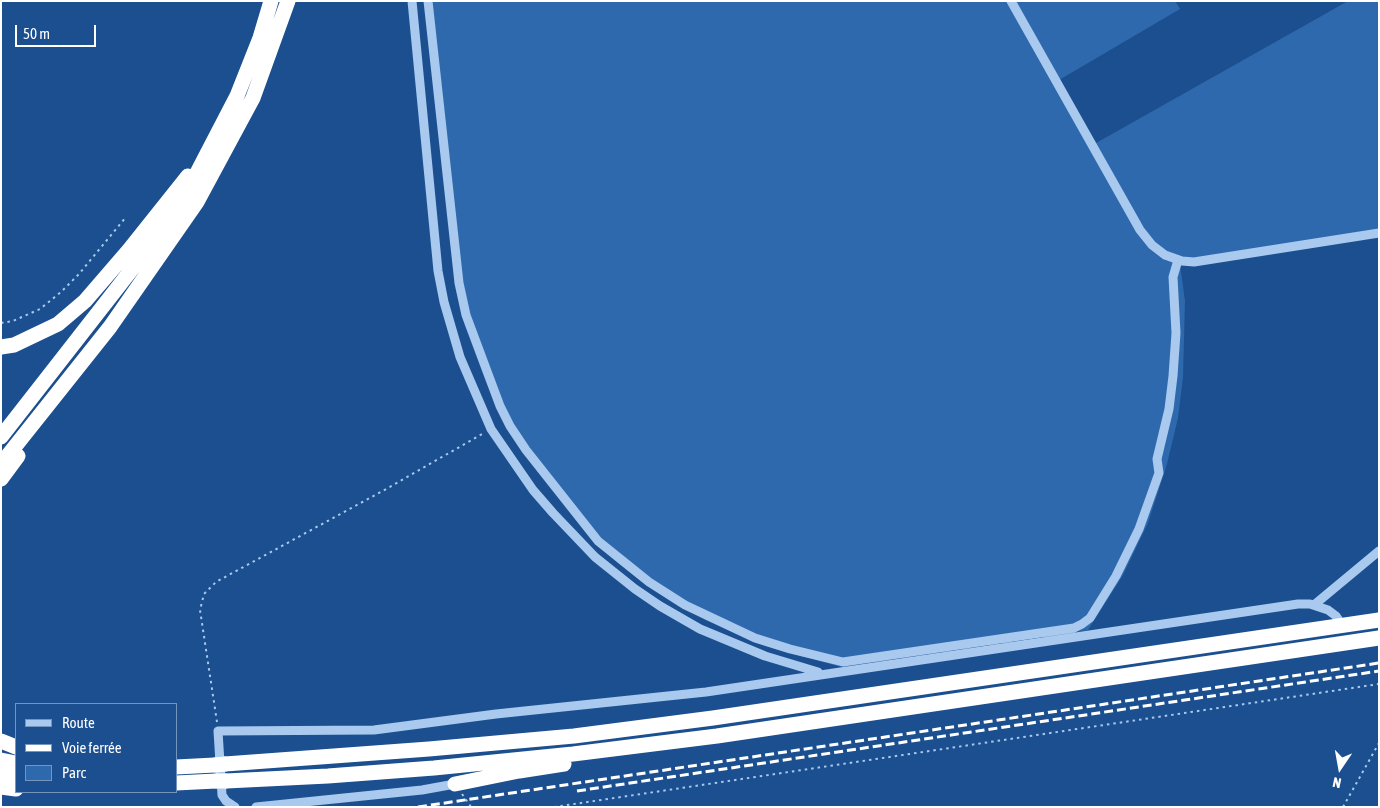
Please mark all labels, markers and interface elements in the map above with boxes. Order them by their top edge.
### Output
scale bar [18,15,99,47]
text: 50 m [23,25,50,42]
legend [15,703,178,793]
text: Route [62,714,95,731]
text: Voie ferrée [62,739,122,756]
north arrow [1315,743,1365,793]
text: Parc [62,764,86,781]
text: N [1331,774,1343,791]

